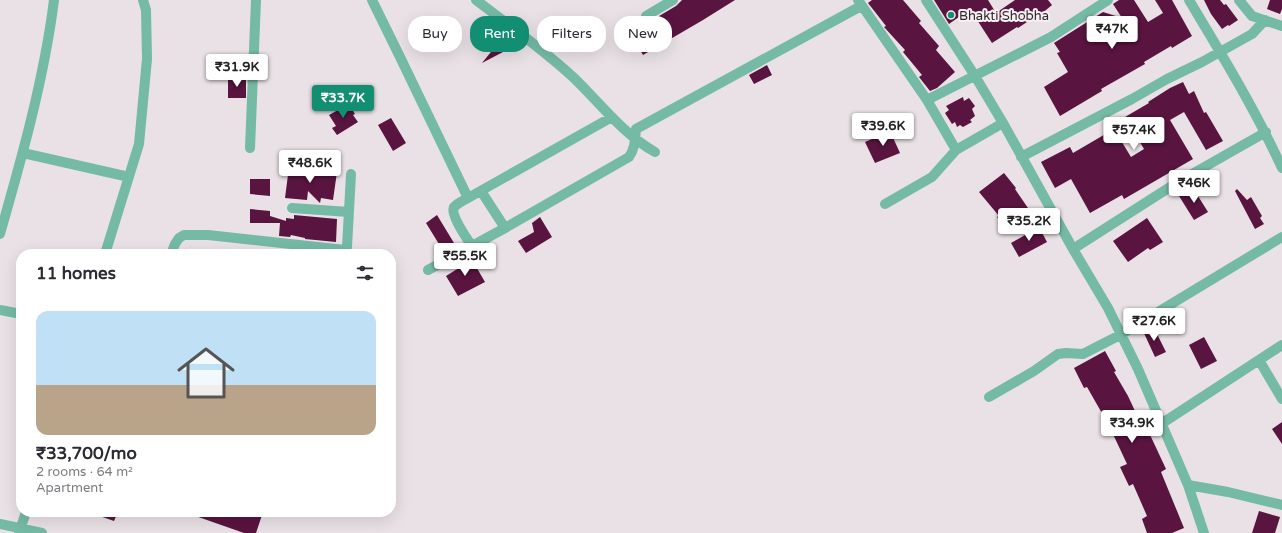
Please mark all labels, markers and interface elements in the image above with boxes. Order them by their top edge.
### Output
place label: Bhakti Shobha [959,8,1049,24]
marker: Bhakti Shobha [946,10,956,20]
chip: Buy [408,16,462,52]
chip: Rent [470,16,529,52]
chip: Filters [537,16,606,52]
chip: New [614,16,672,52]
pin: ₹47K [1088,16,1136,50]
text: ₹47K [1096,21,1128,37]
pin: ₹31.9K [204,54,270,88]
text: ₹31.9K [215,59,259,75]
pin: ₹33.7K [310,85,376,119]
text: ₹33.7K [321,90,365,106]
pin: ₹39.6K [850,113,916,147]
pin: ₹57.4K [1101,117,1167,151]
text: ₹39.6K [861,118,905,134]
text: ₹57.4K [1112,122,1156,138]
pin: ₹48.6K [277,150,343,184]
text: ₹48.6K [288,155,332,171]
pin: ₹46K [1170,170,1218,204]
text: ₹46K [1178,175,1210,191]
pin: ₹35.2K [996,208,1062,242]
text: ₹35.2K [1007,213,1051,229]
pin: ₹55.5K [432,243,498,277]
text: ₹55.5K [443,248,487,264]
icon: filters [354,262,376,284]
text: 11 homes [36,263,116,284]
pin: ₹27.6K [1121,308,1187,342]
text: ₹27.6K [1132,313,1176,329]
icon: home [170,337,242,409]
pin: ₹34.9K [1099,410,1165,444]
text: ₹34.9K [1110,415,1154,431]
text: ₹33,700/mo [36,443,137,464]
text: 2 rooms · 64 m² [36,464,133,480]
text: Apartment [36,480,103,496]

